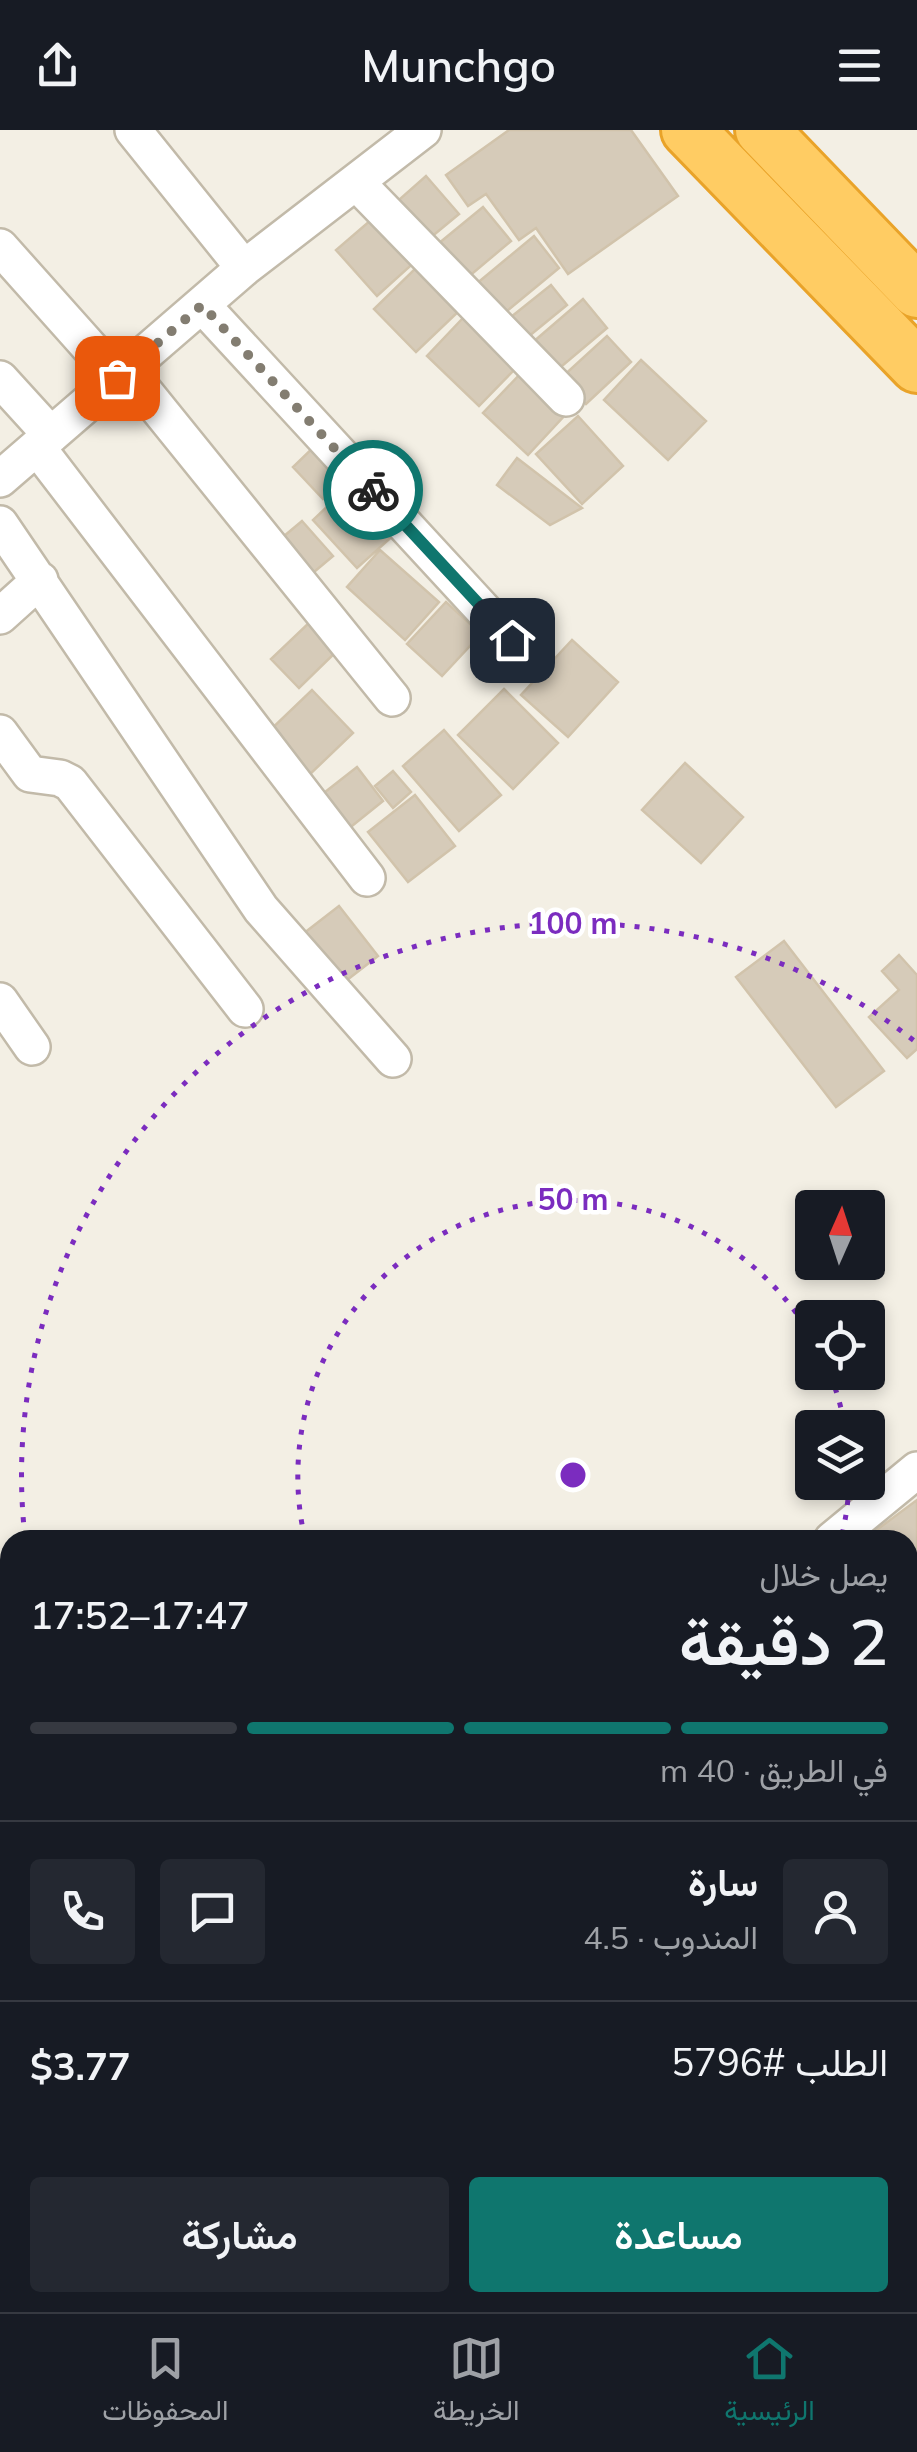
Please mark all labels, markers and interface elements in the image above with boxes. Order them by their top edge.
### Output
text: Munchgo [361,37,556,93]
icon: share [30,38,85,93]
icon: menu [832,38,887,93]
pin [75,336,160,421]
icon: bag [90,351,145,406]
courier [323,440,423,540]
icon: bike [346,463,401,518]
pin [470,598,555,683]
icon: home [485,613,540,668]
text: 100 m [528,904,618,942]
text: 50 m [537,1180,609,1218]
north arrow [795,1190,885,1280]
map controls [795,1190,885,1500]
button: locate [795,1300,885,1390]
button: layers [795,1410,885,1500]
centre of rings [555,1457,591,1493]
text: يصل خلال [760,1554,888,1594]
text: 17:47–17:52 [30,1591,250,1639]
text: 2 دقيقة [679,1600,888,1681]
text: في الطريق · 40 m [660,1750,888,1790]
text: سارة [688,1858,758,1906]
button: phone [30,1859,135,1964]
button: chat [160,1859,265,1964]
button: person [783,1859,888,1964]
text: المندوب · 4.5 [583,1917,758,1957]
text: الطلب #5796 [671,2038,888,2086]
text: $3.77 [30,2042,131,2090]
button: مشاركة [30,2177,449,2292]
button: مساعدة [469,2177,888,2292]
tab: المحفوظات [102,2331,228,2435]
tab: الخريطة [433,2331,520,2435]
tab: الرئيسية [724,2331,815,2435]

